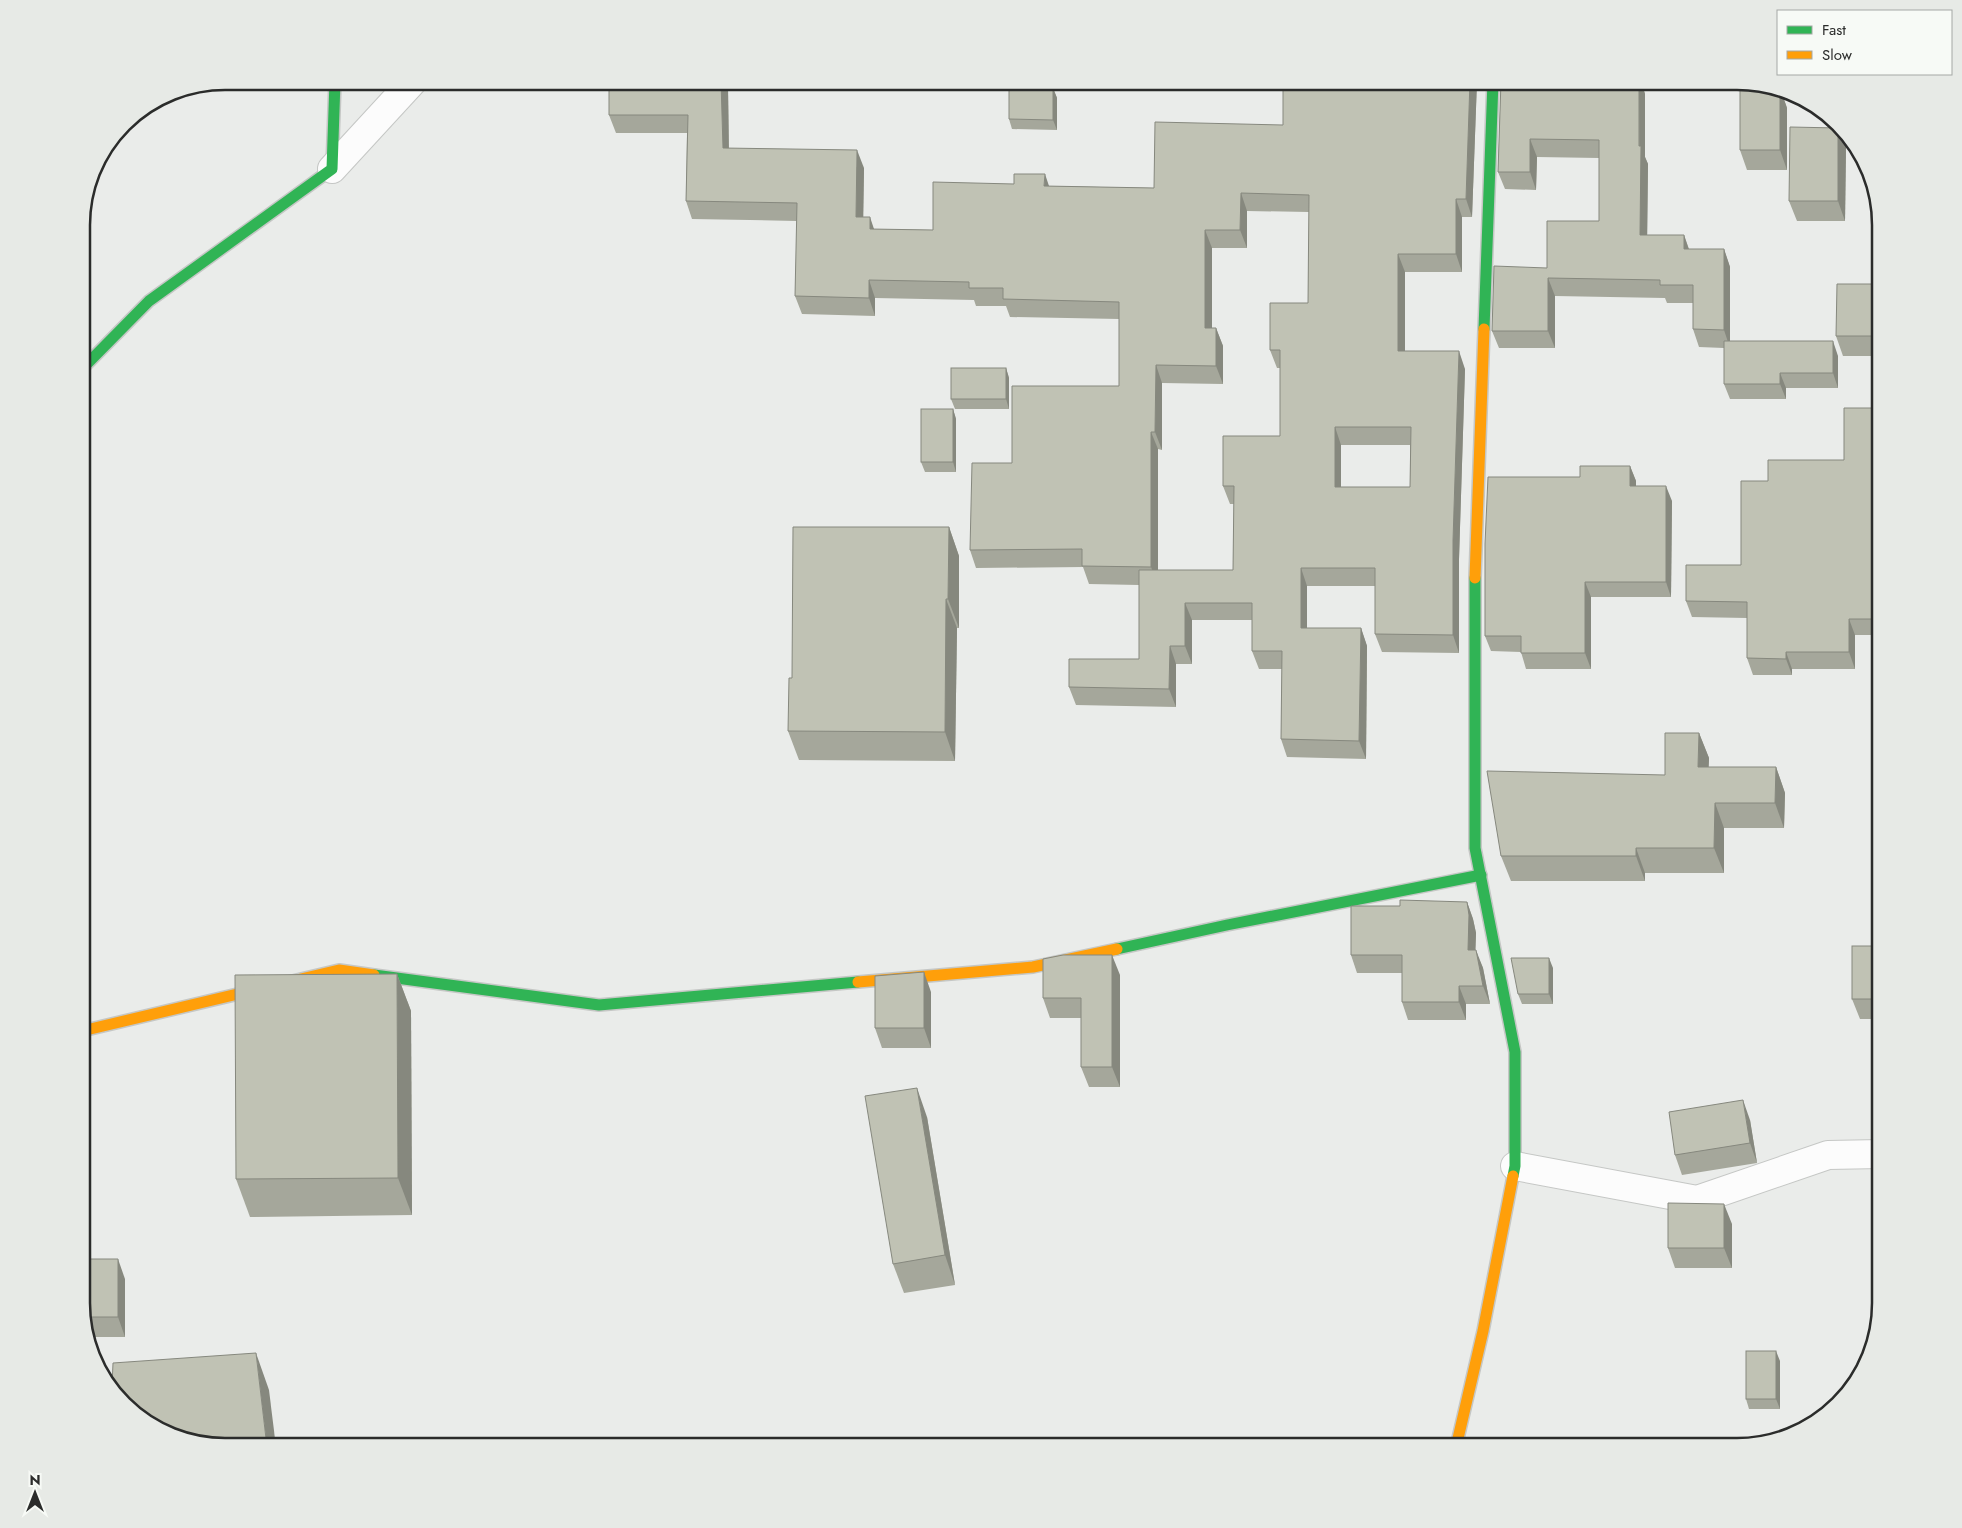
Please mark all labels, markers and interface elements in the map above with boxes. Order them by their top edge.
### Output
legend [1777,10,1952,75]
text: Fast [1822,19,1846,41]
text: Slow [1822,44,1853,66]
north arrow [10,1468,60,1518]
text: N [29,1470,41,1490]

